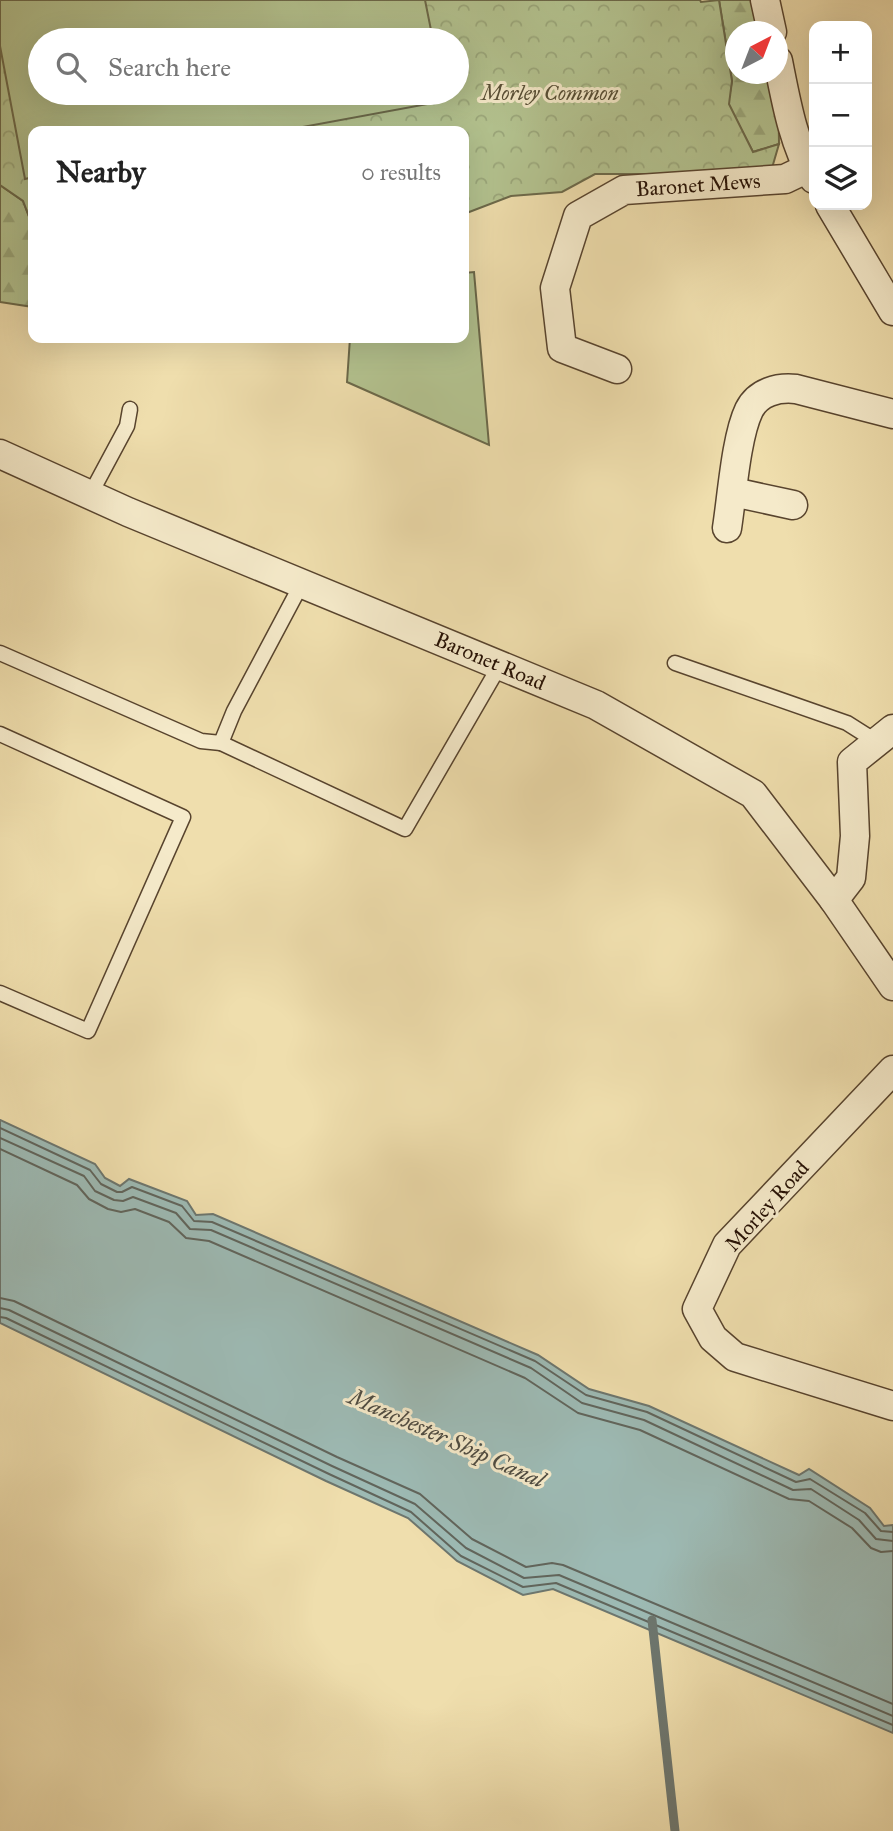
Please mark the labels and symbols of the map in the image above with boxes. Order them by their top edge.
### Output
north arrow [725,21,788,84]
park label: Morley Common [479,80,619,106]
street label: Baronet Mews [635,168,761,202]
street label: Baronet Road [431,626,550,696]
street label: Morley Road [719,1155,815,1257]
water label: Manchester Ship Canal [342,1381,551,1495]

